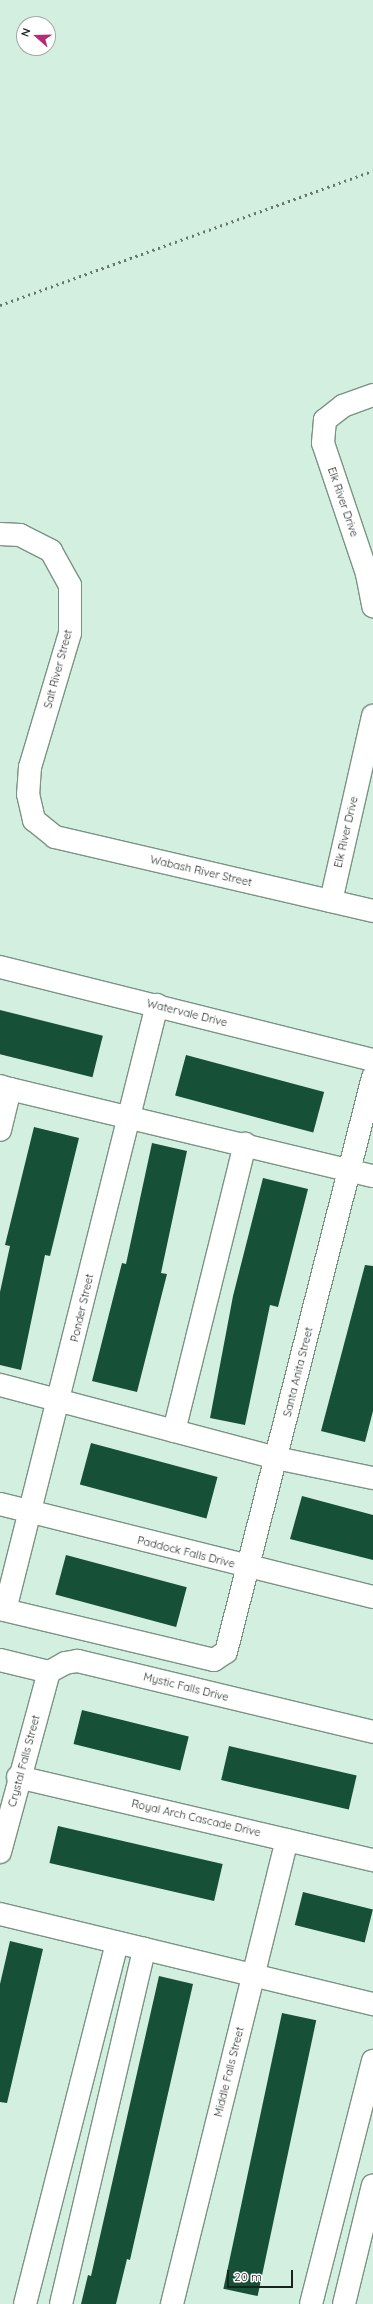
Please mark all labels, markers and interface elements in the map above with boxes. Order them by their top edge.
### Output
north arrow [16,16,56,56]
text: N [18,26,34,38]
street label: Elk River Drive [325,465,361,539]
street label: Salt River Street [41,628,75,710]
street label: Elk River Drive [331,795,361,869]
street label: Wabash River Street [149,853,253,889]
street label: Watervale Drive [145,997,229,1029]
street label: Ponder Street [68,1273,96,1343]
street label: Santa Anita Street [280,1326,316,1418]
street label: Paddock Falls Drive [136,1533,236,1571]
street label: Mystic Falls Drive [142,1670,230,1704]
street label: Crystal Falls Street [5,1714,43,1808]
street label: Royal Arch Cascade Drive [130,1797,262,1839]
street label: Middle Falls Street [211,2026,247,2118]
scale bar [229,2262,295,2288]
text: 20 m [234,2269,262,2284]

